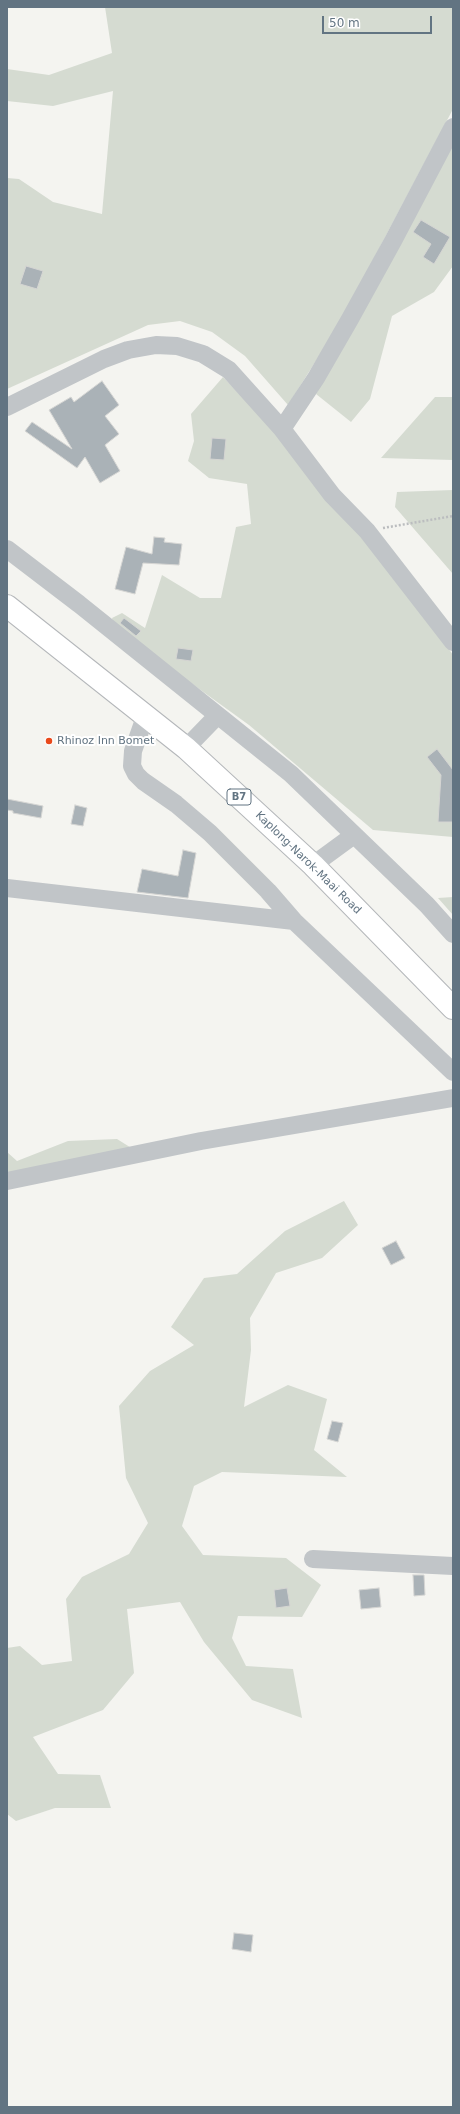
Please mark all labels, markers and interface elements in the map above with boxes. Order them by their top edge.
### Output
scale bar [324,8,434,34]
text: 50 m [329,16,360,30]
place label: Rhinoz Inn Bomet [57,734,154,748]
marker: Rhinoz Inn Bomet [44,736,54,746]
road number: B7 [227,789,251,805]
street label: Kaplong-Narok-Maai Road [252,809,364,917]

